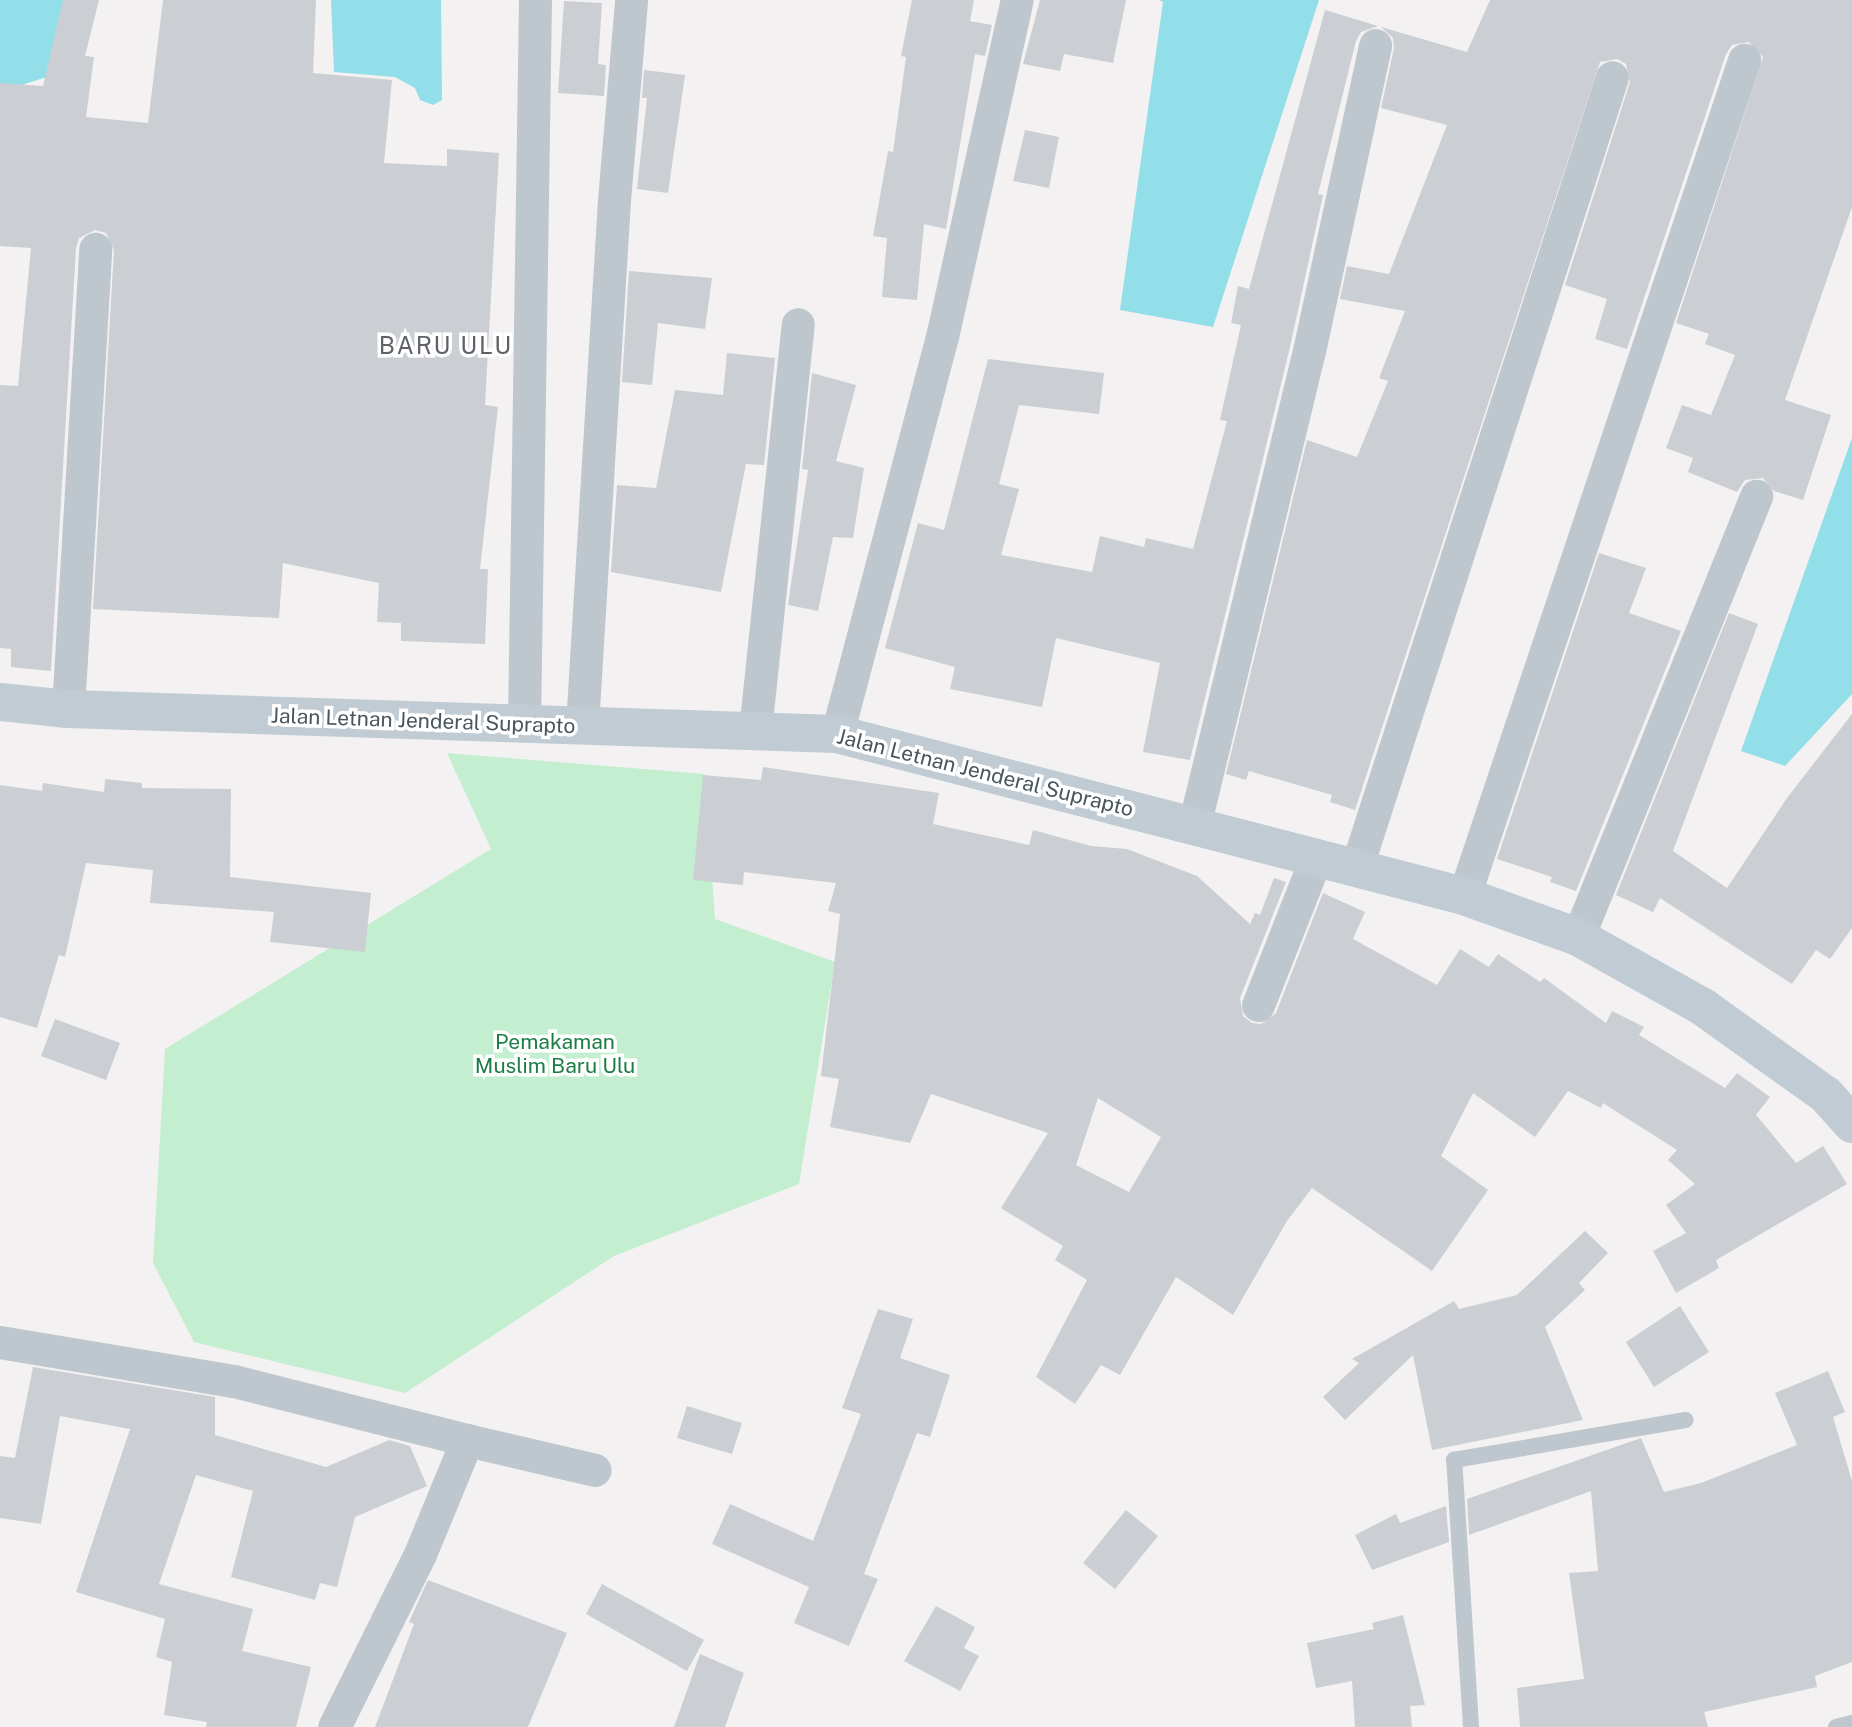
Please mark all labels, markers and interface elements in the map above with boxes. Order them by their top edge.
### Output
district label: BARU ULU [380,332,512,360]
street label: Jalan Letnan Jenderal Suprapto [270,703,576,739]
street label: Jalan Letnan Jenderal Suprapto [834,724,1136,822]
park label: Pemakaman Muslim Baru Ulu [475,1029,635,1079]

